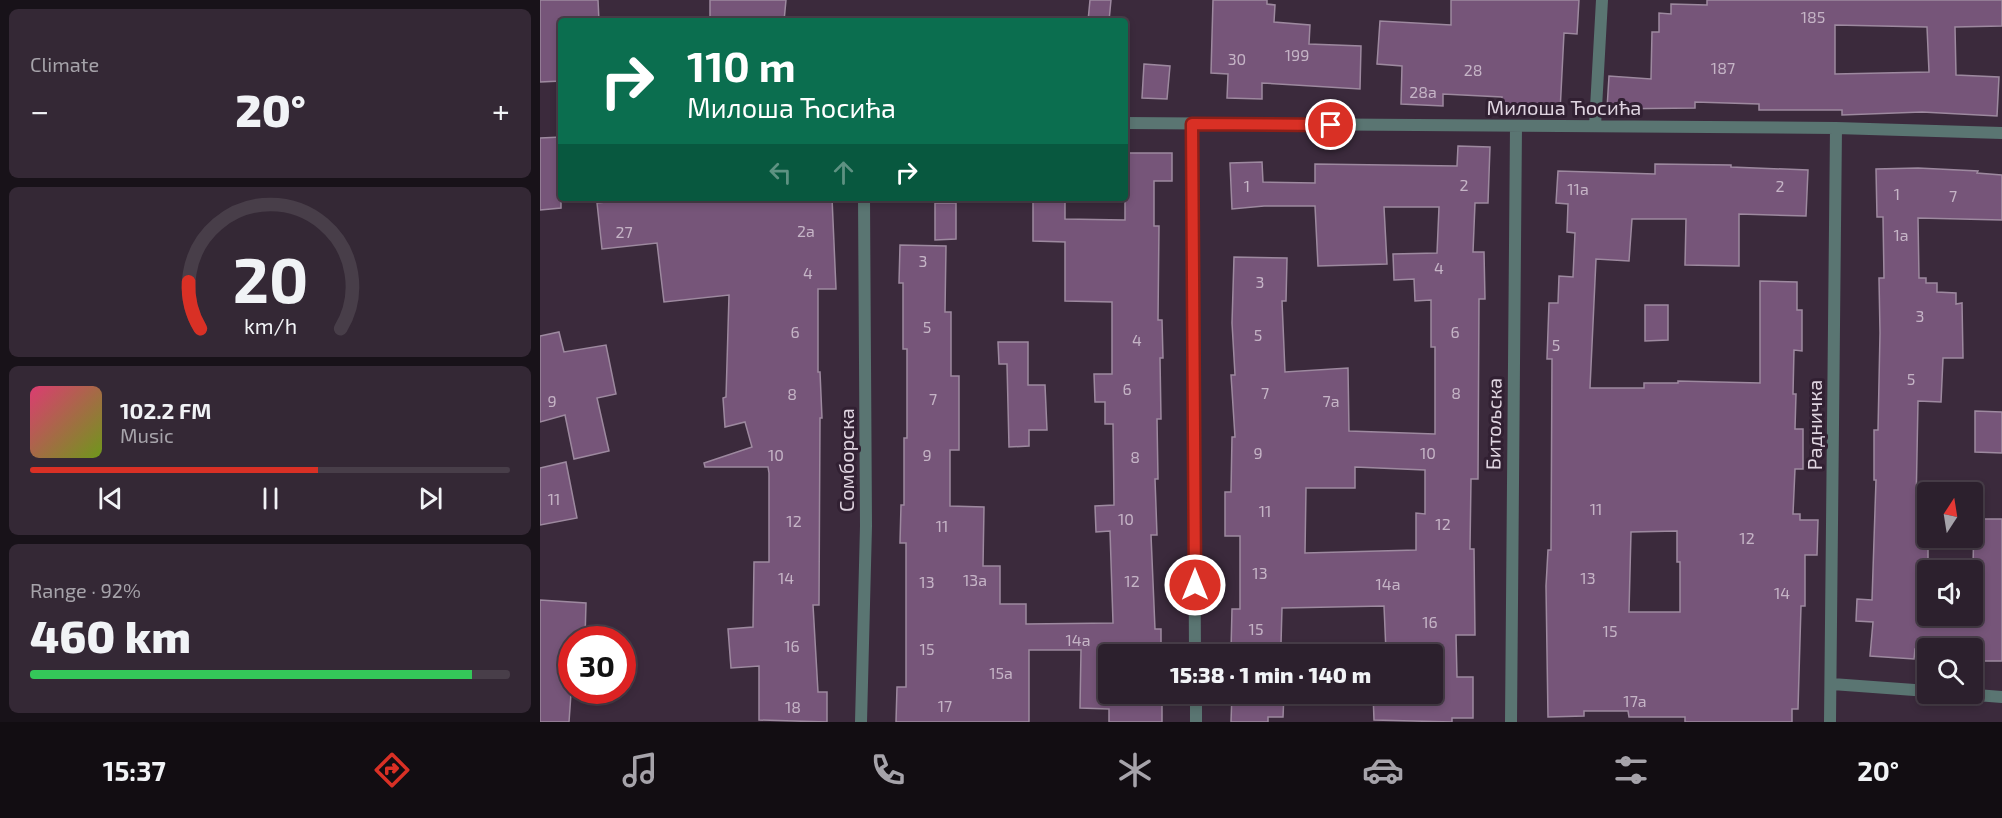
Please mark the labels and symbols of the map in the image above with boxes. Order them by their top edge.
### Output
house number: 185 [1801,7,1825,26]
house number: 199 [1285,45,1309,64]
house number: 30 [1228,49,1246,68]
house number: 187 [1711,58,1735,77]
house number: 28 [1464,60,1482,79]
house number: 28a [1409,82,1437,101]
street label: Милоша Ћосића [1487,95,1641,119]
pin [1305,99,1356,150]
house number: 2 [1460,175,1469,194]
house number: 1 [1244,176,1250,195]
house number: 2 [1776,176,1785,195]
house number: 11a [1567,179,1589,198]
house number: 1 [1894,184,1900,203]
house number: 7 [1949,186,1957,205]
house number: 2a [797,221,815,240]
house number: 27 [615,222,633,241]
house number: 1a [1893,225,1909,244]
house number: 3 [919,251,927,270]
house number: 4 [1434,258,1444,277]
house number: 4 [803,263,813,282]
house number: 3 [1256,272,1264,291]
house number: 3 [1916,306,1924,325]
house number: 5 [923,317,931,336]
house number: 6 [790,322,800,341]
house number: 6 [1450,322,1460,341]
house number: 5 [1254,325,1262,344]
house number: 4 [1132,330,1142,349]
house number: 5 [1552,335,1560,354]
house number: 5 [1907,369,1915,388]
street label: Битољска [1480,378,1506,470]
house number: 6 [1122,379,1132,398]
street label: Радничка [1802,380,1826,470]
house number: 7 [1261,383,1269,402]
house number: 8 [1451,383,1461,402]
house number: 8 [787,384,797,403]
house number: 7 [929,389,937,408]
house number: 9 [547,391,557,410]
house number: 7a [1323,391,1339,410]
street label: Сомборска [834,408,858,512]
house number: 9 [1253,443,1263,462]
house number: 10 [1420,443,1436,462]
house number: 10 [768,445,784,464]
house number: 9 [922,445,932,464]
house number: 8 [1130,447,1140,466]
north arrow [1917,482,1983,548]
house number: 11 [548,489,560,508]
house number: 11 [1590,499,1602,518]
house number: 11 [1259,501,1271,520]
house number: 10 [1118,509,1134,528]
house number: 12 [786,511,802,530]
house number: 12 [1435,514,1451,533]
house number: 11 [936,516,948,535]
house number: 12 [1739,528,1755,547]
position arrow [1163,553,1227,617]
house number: 13 [1252,563,1268,582]
house number: 14 [778,568,794,587]
house number: 13 [1580,568,1596,587]
house number: 13a [963,570,987,589]
house number: 12 [1124,571,1140,590]
house number: 13 [919,572,935,591]
house number: 14a [1376,574,1401,593]
house number: 14 [1774,583,1790,602]
house number: 16 [1422,612,1438,631]
house number: 15 [1249,619,1263,638]
house number: 15 [1603,621,1617,640]
speed limit sign: 30 [558,626,636,704]
house number: 14a [1066,630,1091,649]
house number: 16 [784,636,800,655]
house number: 15 [920,639,934,658]
house number: 15a [989,663,1013,682]
house number: 17a [1623,691,1647,710]
house number: 17 [938,696,952,715]
house number: 18 [785,697,801,716]

